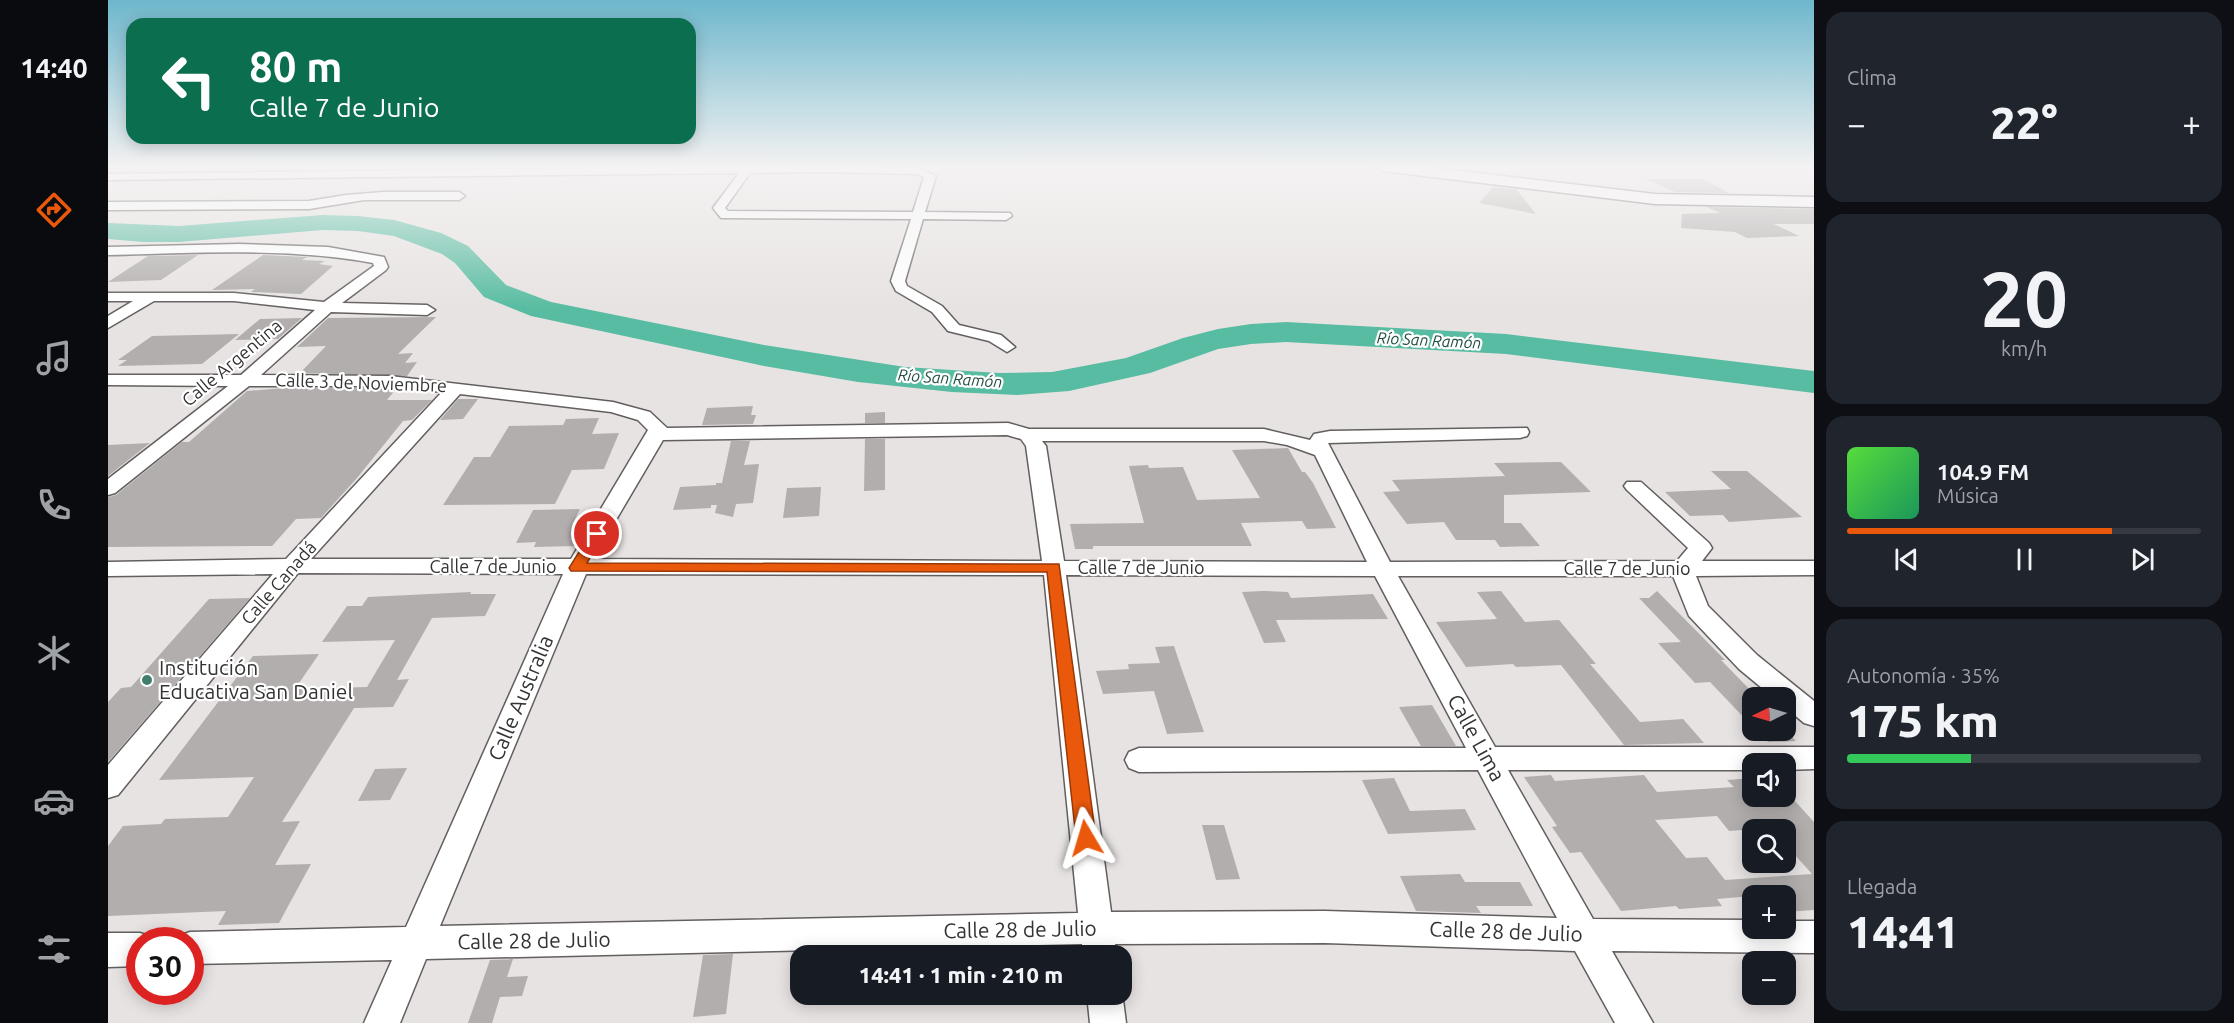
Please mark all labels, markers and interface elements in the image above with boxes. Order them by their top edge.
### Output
icon: left [150,42,228,120]
text: 80 m [249,43,343,90]
text: 14:40 [20,53,88,83]
text: Clima [1847,66,1897,89]
text: Calle 7 de Junio [249,92,439,122]
text: 22° [1990,97,2058,148]
text: − [1847,105,1866,142]
text: + [2182,105,2201,142]
icon: directions [33,189,75,231]
text: 20 [1980,254,2068,342]
street label: Calle Argentina [177,315,285,410]
water label: Río San Ramón [1376,328,1482,352]
icon: music [33,337,75,379]
text: km/h [2001,337,2047,360]
water label: Río San Ramón [897,365,1003,391]
street label: Calle 3 de Noviembre [275,369,447,395]
text: 104.9 FM [1937,459,2029,484]
icon: phone [33,484,75,526]
text: Música [1937,484,1999,507]
pin [571,508,622,559]
icon: arrive [580,517,613,550]
street label: Calle Canadá [237,537,320,628]
icon: previous [1890,543,1923,576]
icon: pause [2008,543,2041,576]
icon: next [2126,543,2159,576]
street label: Calle 7 de Junio [430,556,556,576]
street label: Calle 7 de Junio [1078,557,1204,577]
street label: Calle 7 de Junio [1564,558,1690,578]
street label: Calle Australia [483,631,557,764]
icon: climate [33,632,75,674]
place label: Institución Educativa San Daniel [159,655,353,703]
text: Autonomía · 35% [1847,664,2000,687]
marker: Institución Educativa San Daniel [140,673,154,687]
north arrow [1742,687,1796,741]
map controls [1742,687,1796,1005]
street label: Calle Lima [1443,690,1511,785]
text: 175 km [1847,695,1999,746]
button: sound [1742,753,1796,807]
icon: car [33,780,75,822]
position arrow [1054,806,1118,870]
button: search [1742,819,1796,873]
text: Llegada [1847,875,1917,898]
button: + [1742,885,1796,939]
text: 14:41 [1847,906,1960,957]
street label: Calle 28 de Julio [943,916,1097,942]
street label: Calle 28 de Julio [1429,916,1583,946]
speed limit sign: 30 [126,927,204,1005]
street label: Calle 28 de Julio [457,927,611,953]
icon: filters [33,928,75,970]
button: − [1742,951,1796,1005]
text: 14:41 · 1 min · 210 m [859,962,1063,987]

